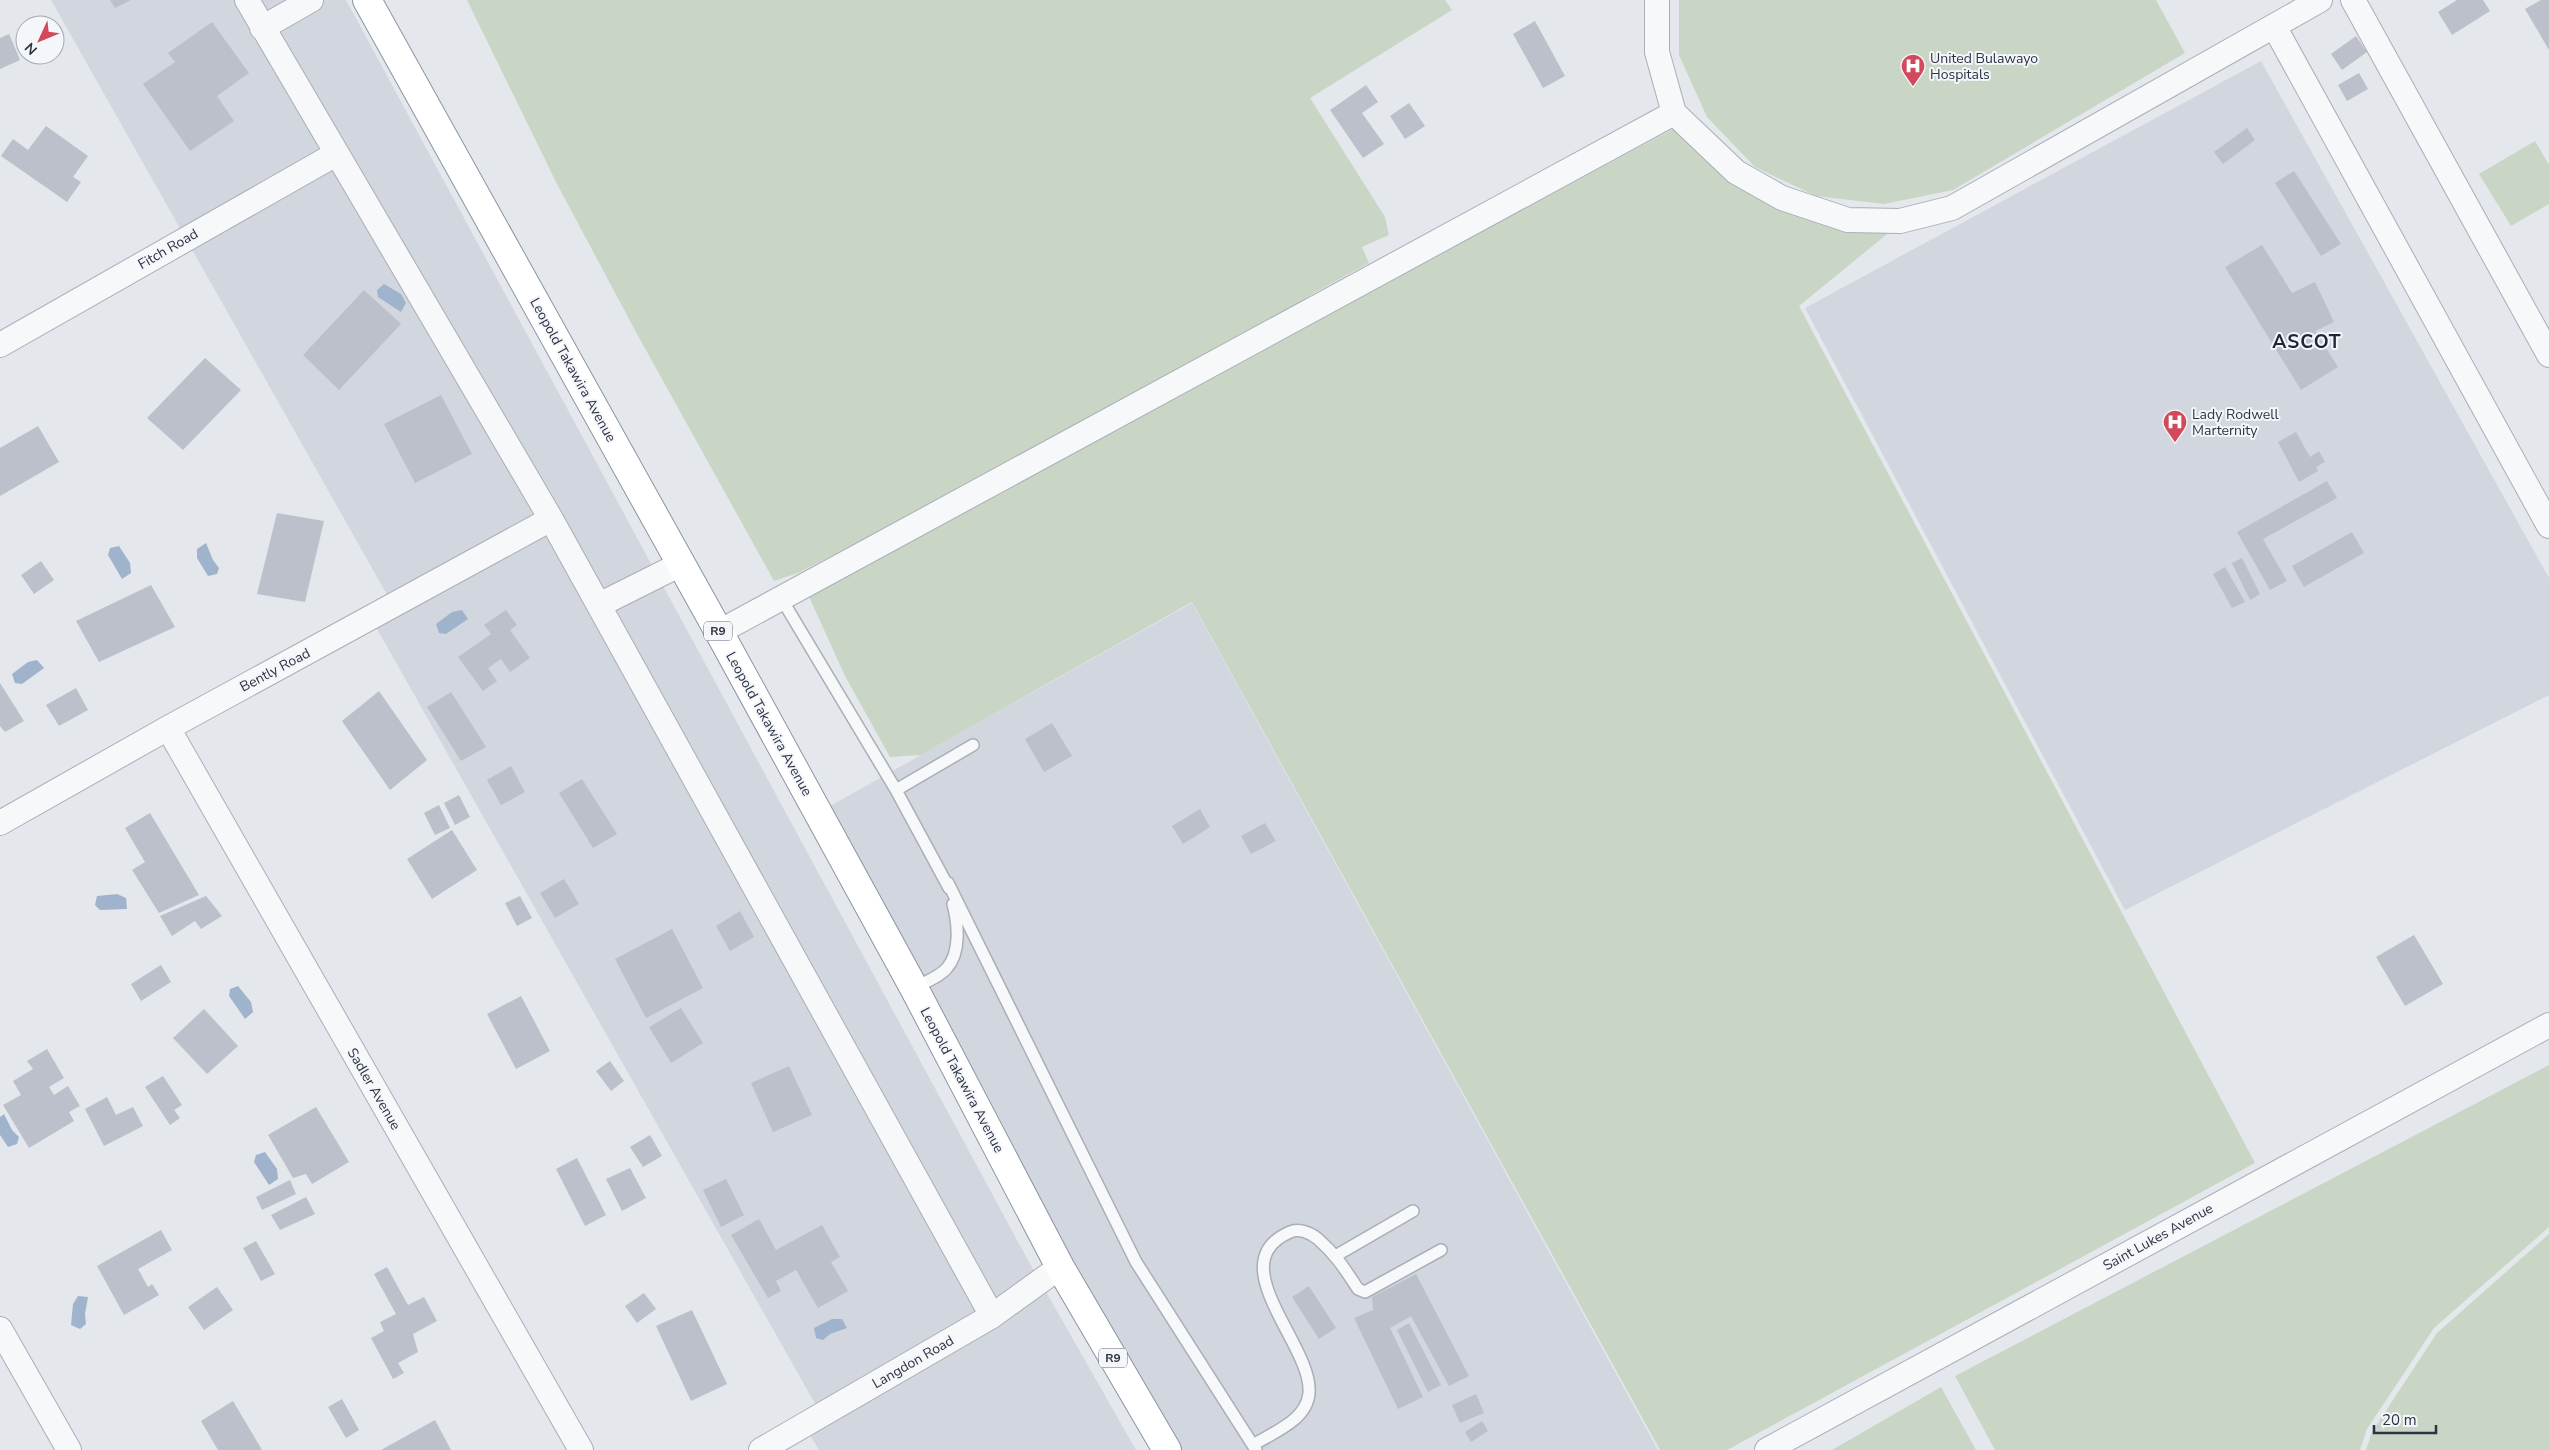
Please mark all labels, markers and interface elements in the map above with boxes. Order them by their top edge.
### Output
north arrow [15,15,65,65]
text: N [21,38,41,59]
place label: United Bulawayo Hospitals [1930,49,2038,84]
hospital icon: United Bulawayo Hospitals [1900,53,1926,87]
street label: Fitch Road [135,224,201,274]
street label: Leopold Takawira Avenue [525,294,621,446]
district label: ASCOT [2272,329,2342,355]
place label: Lady Rodwell Marternity [2192,405,2279,440]
hospital icon: Lady Rodwell Marternity [2162,409,2188,443]
road number: R9 [704,622,732,640]
street label: Bently Road [236,644,314,696]
street label: Leopold Takawira Avenue [721,648,817,800]
street label: Leopold Takawira Avenue [916,1004,1008,1156]
street label: Sadler Avenue [343,1044,405,1134]
street label: Saint Lukes Avenue [2099,1199,2217,1275]
street label: Langdon Road [869,1331,957,1393]
road number: R9 [1099,1349,1127,1368]
scale bar [2374,1402,2436,1434]
text: 20 m [2382,1410,2417,1430]

